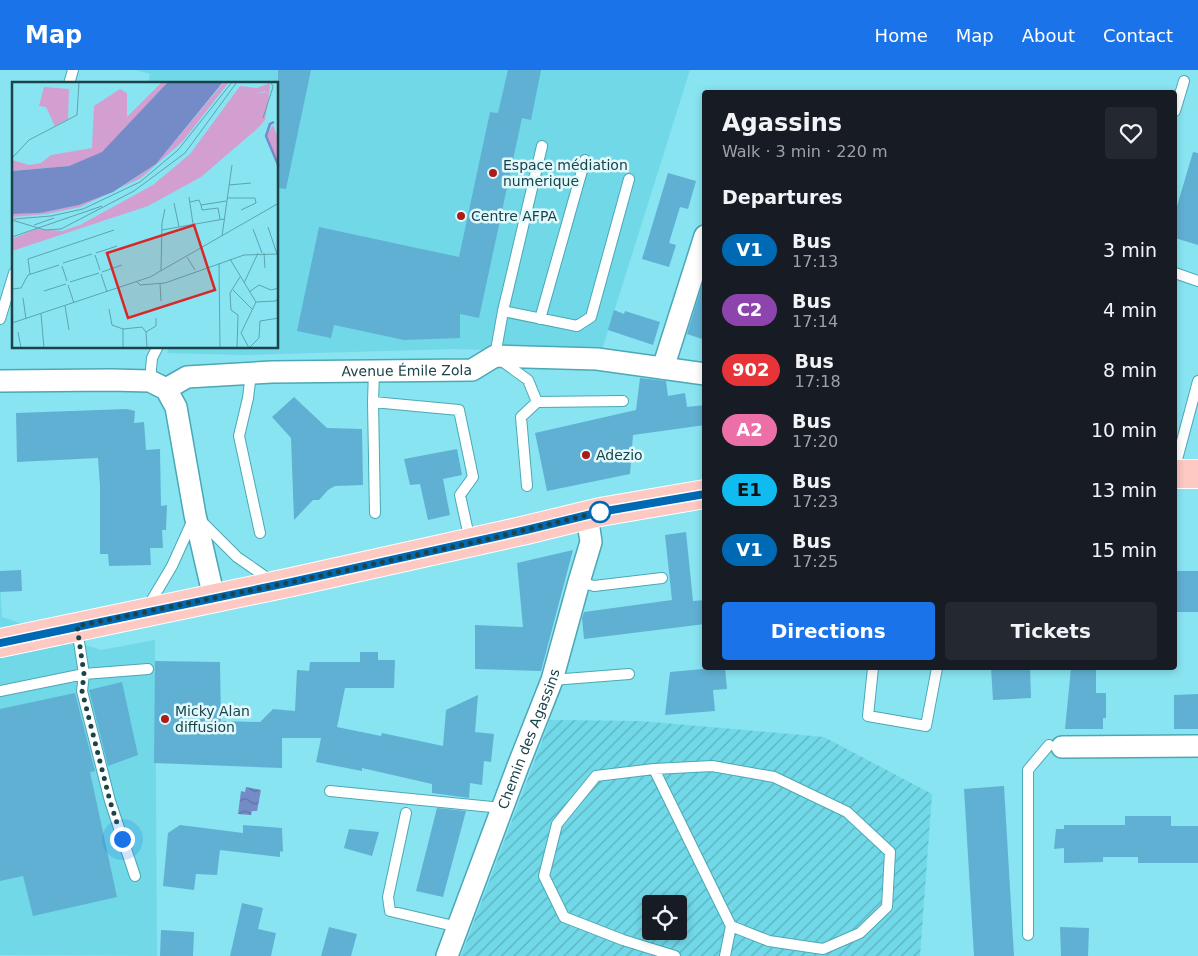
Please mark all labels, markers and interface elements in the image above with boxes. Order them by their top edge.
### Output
text: Map [25,21,82,49]
text: Home [875,25,928,46]
text: Map [956,25,994,46]
text: About [1022,25,1075,46]
text: Contact [1103,25,1173,46]
inset map [12,82,279,349]
button: heart [1105,107,1157,159]
text: Agassins [722,109,842,137]
text: Walk · 3 min · 220 m [722,142,887,161]
place label: Espace médiation numerique [503,157,628,189]
marker: Espace médiation numerique [487,167,499,179]
text: Departures [722,186,843,208]
place label: Centre AFPA [471,208,557,224]
marker: Centre AFPA [455,210,467,222]
text: Bus [792,230,831,252]
text: V1 [736,239,763,260]
text: 3 min [1103,239,1157,261]
text: 17:13 [792,252,838,271]
text: Bus [792,290,831,312]
text: C2 [737,299,762,320]
text: 4 min [1103,299,1157,321]
text: 17:14 [792,312,838,331]
text: Bus [795,350,834,372]
text: 902 [732,359,770,380]
text: 8 min [1103,359,1157,381]
street label: Avenue Émile Zola [341,362,472,379]
text: 17:18 [795,372,841,391]
text: Bus [792,410,831,432]
text: A2 [736,419,763,440]
text: 10 min [1091,419,1157,441]
text: 17:20 [792,432,838,451]
place label: Adezio [596,447,643,463]
marker: Adezio [580,449,592,461]
text: Bus [792,470,831,492]
text: E1 [737,479,762,500]
text: 13 min [1091,479,1157,501]
text: 17:23 [792,492,838,511]
unlabelled marker [589,501,611,523]
text: Bus [792,530,831,552]
text: V1 [736,539,763,560]
text: 15 min [1091,539,1157,561]
text: 17:25 [792,552,838,571]
button: Directions [722,602,935,660]
button: Tickets [945,602,1157,660]
street label: Chemin des Agassins [495,667,563,811]
place label: Micky Alan diffusion [175,703,250,735]
marker: Micky Alan diffusion [159,713,171,725]
your location [110,827,135,852]
map controls [642,895,687,940]
button: locate [642,895,687,940]

